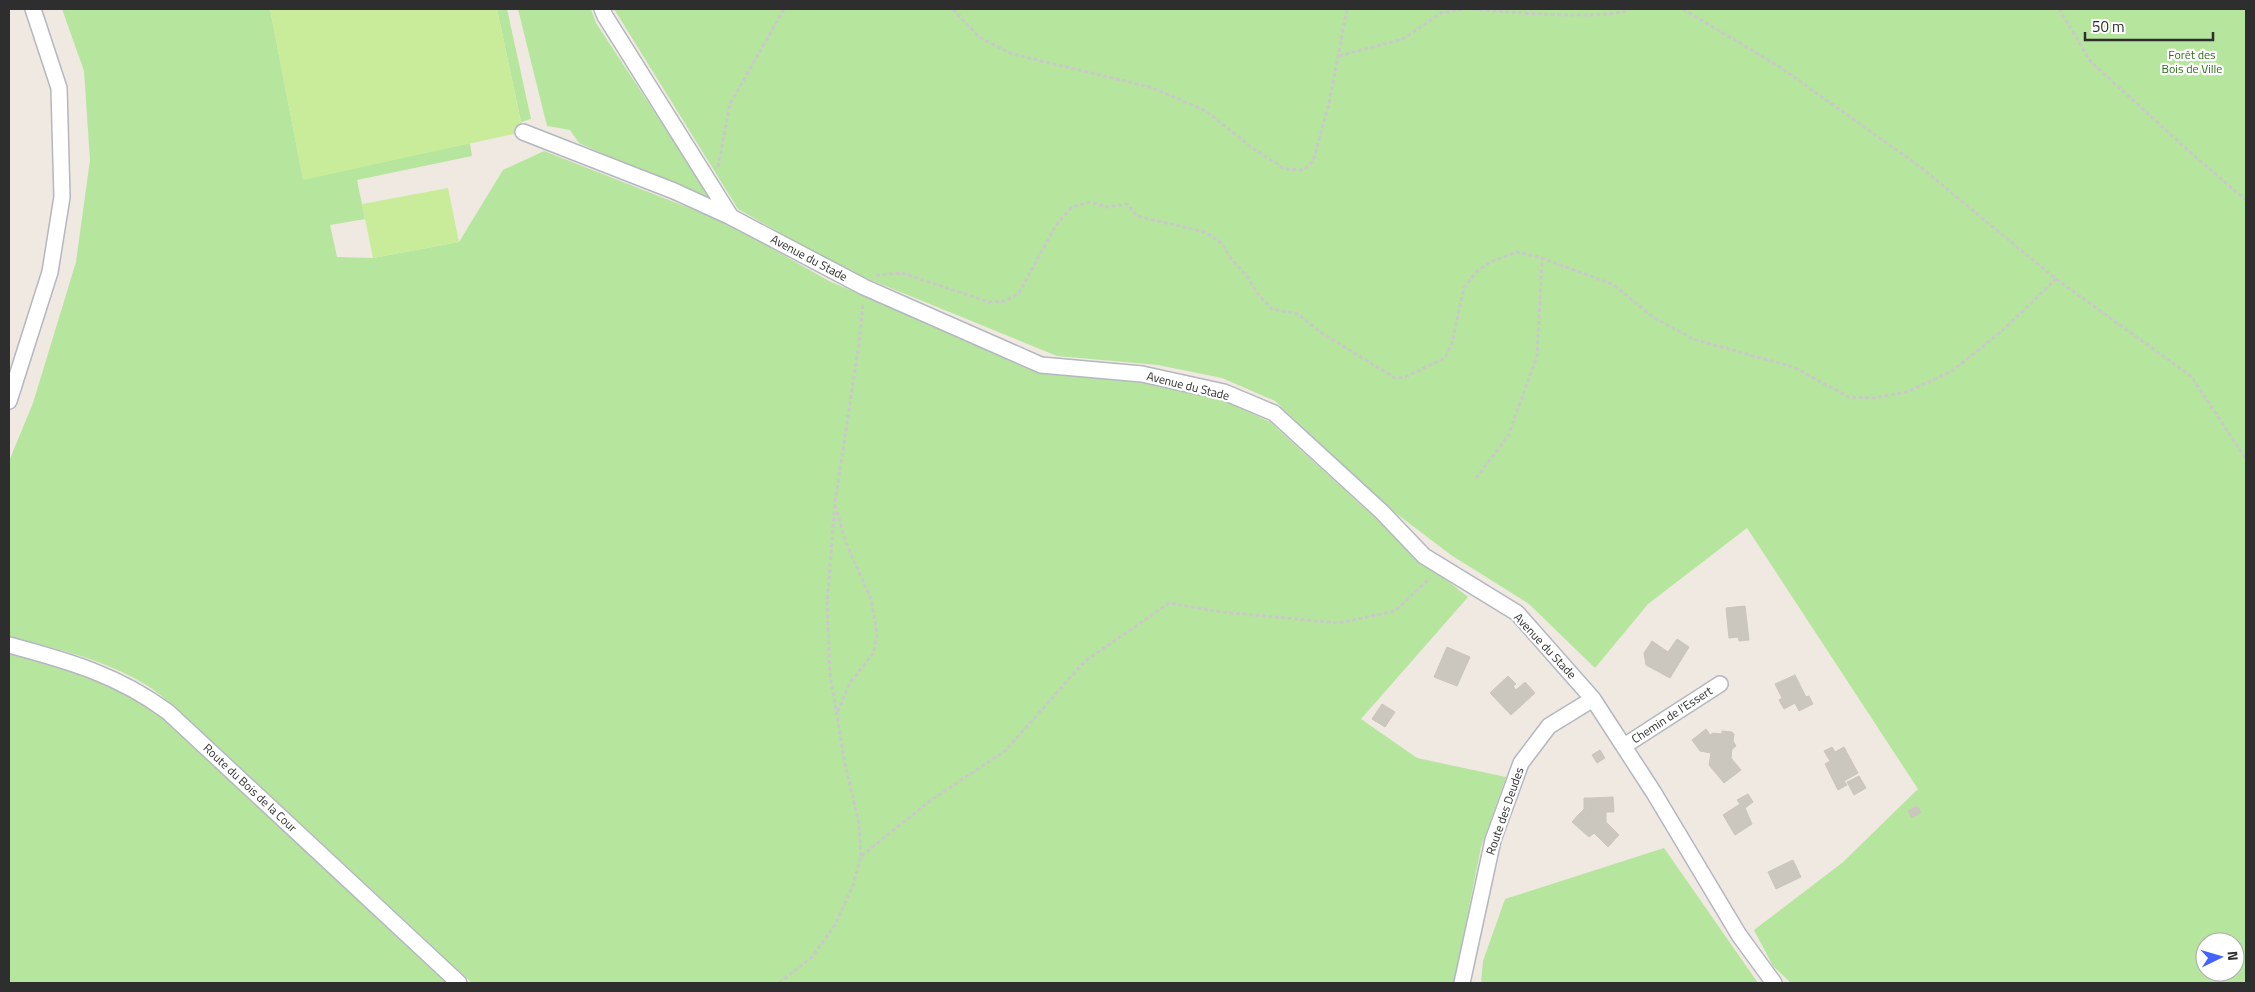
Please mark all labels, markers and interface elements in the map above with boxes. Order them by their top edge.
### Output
scale bar [2085,10,2212,42]
text: 50 m [2092,15,2125,38]
park label: Forêt des Bois de Ville [2162,45,2222,78]
street label: Avenue du Stade [767,229,851,286]
street label: Avenue du Stade [1145,366,1231,405]
street label: Avenue du Stade [1510,608,1581,683]
street label: Chemin de l'Essert [1627,681,1717,748]
street label: Route du Bois de la Cour [199,739,302,836]
street label: Route des Deudes [1481,764,1529,857]
north arrow [2195,932,2245,982]
text: N [2223,950,2244,962]

